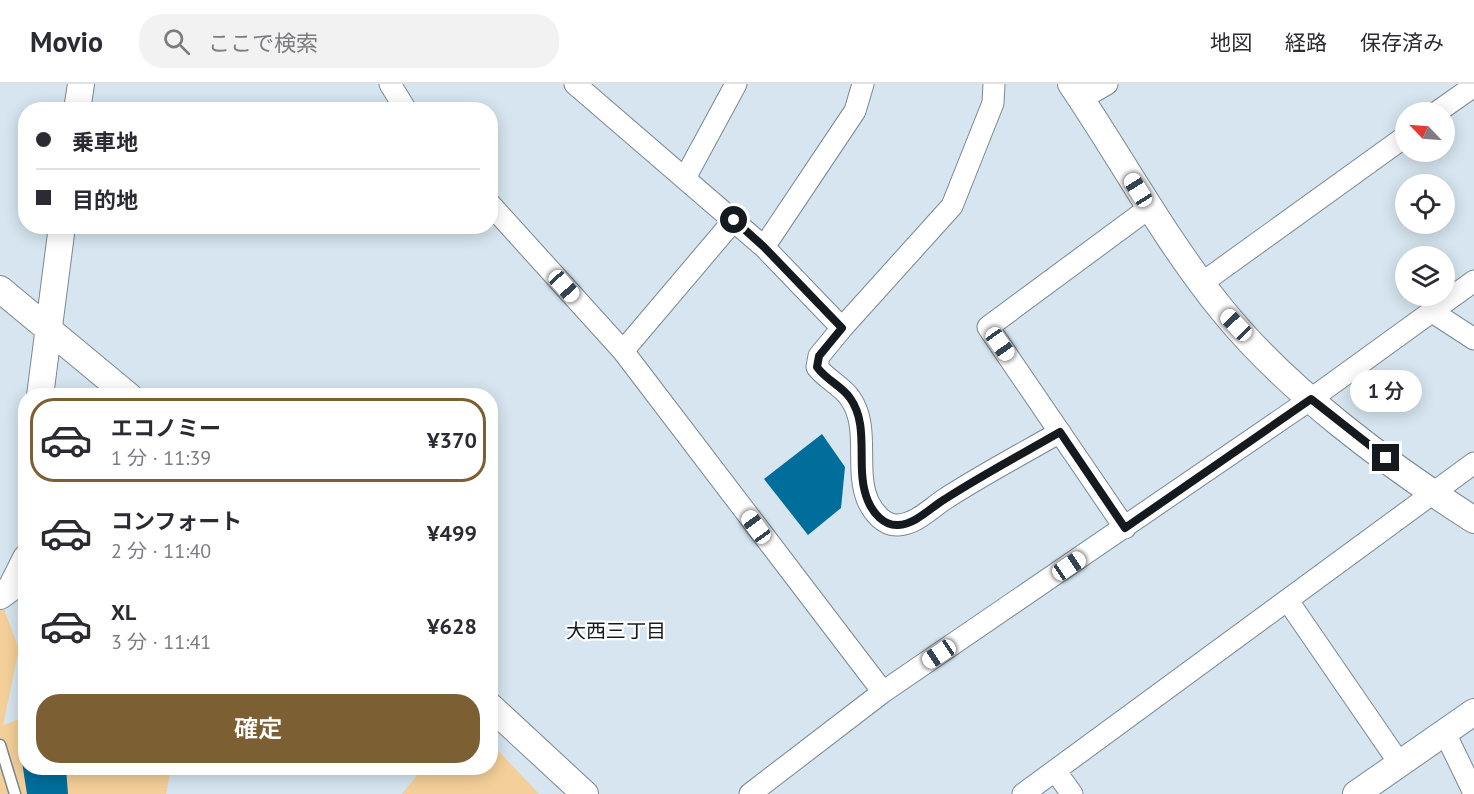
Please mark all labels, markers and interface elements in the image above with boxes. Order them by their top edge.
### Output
search box [139,14,559,68]
text: Movio [30,23,103,60]
icon: search [160,25,193,58]
text: ここで検索 [208,29,318,57]
text: 地図 [1210,29,1252,56]
text: 経路 [1285,29,1327,56]
text: 保存済み [1360,29,1444,56]
north arrow [1395,102,1455,162]
map controls [1395,102,1455,306]
text: 乗車地 [72,128,138,156]
car [1121,170,1155,210]
button: locate [1395,174,1455,234]
text: 目的地 [72,186,138,214]
route start [720,206,747,233]
button: layers [1395,246,1455,306]
car [545,267,583,305]
car [1217,306,1255,344]
car [982,324,1018,364]
callout: 1 分 [1350,371,1422,413]
text: 1 分 [1368,378,1404,404]
icon: car [39,413,93,467]
text: エコノミー [111,414,221,442]
text: ¥370 [427,426,477,454]
route end [1372,444,1399,471]
text: 1 分 · 11:39 [111,445,211,471]
icon: car [39,506,93,560]
text: コンフォート [111,507,242,535]
car [738,507,774,547]
text: ¥499 [427,519,477,547]
text: 2 分 · 11:40 [111,538,211,564]
car [1049,548,1089,584]
text: XL [111,598,136,626]
icon: car [39,599,93,653]
text: ¥628 [427,612,477,640]
district label: 大西三丁目 [566,618,666,644]
text: 3 分 · 11:41 [111,629,211,655]
car [919,636,959,672]
button: 確定 [36,694,480,763]

